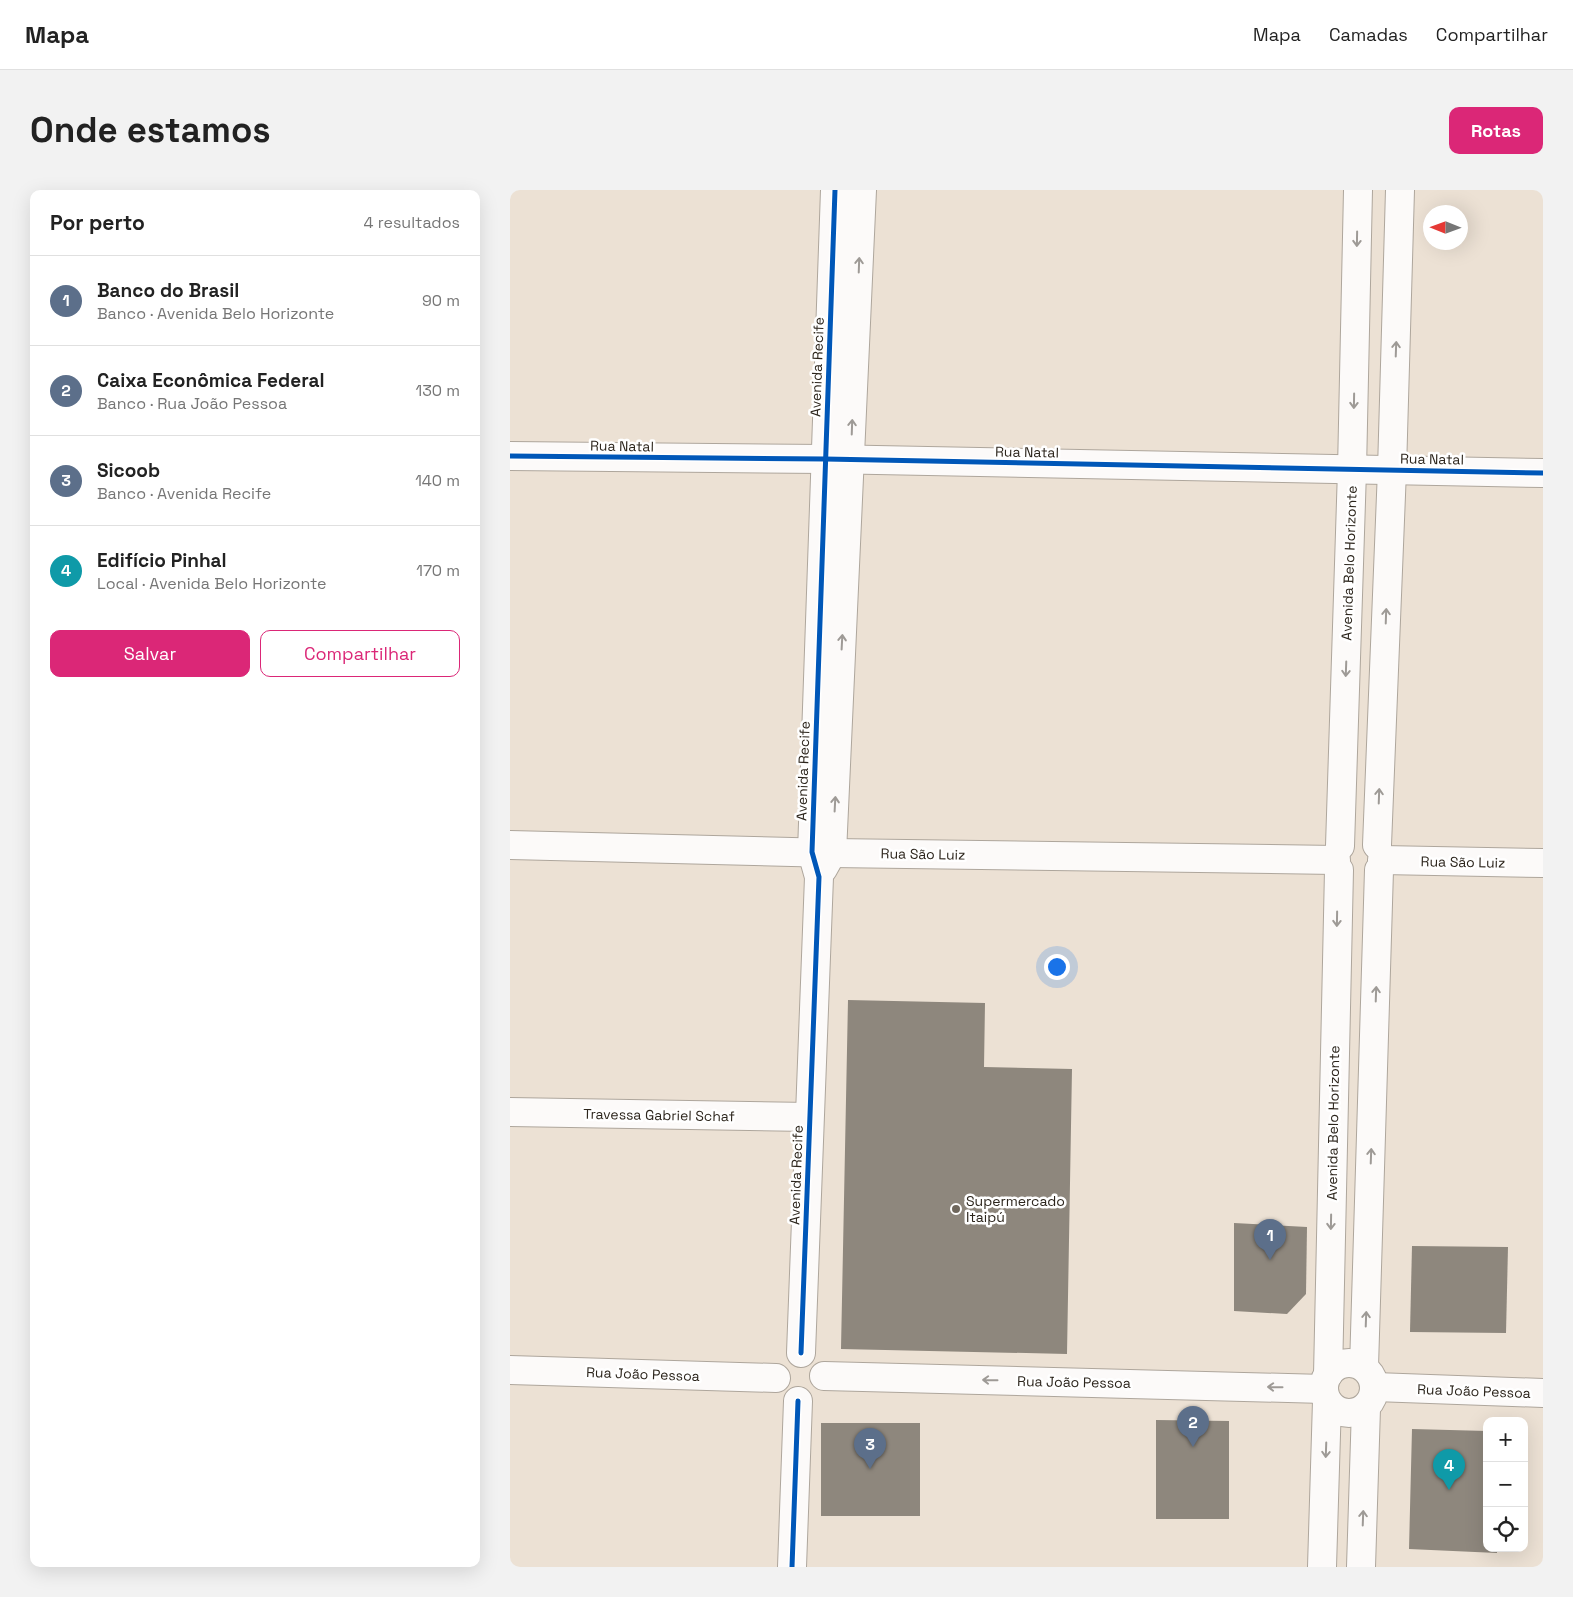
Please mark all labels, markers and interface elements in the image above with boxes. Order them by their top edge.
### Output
text: Mapa [25,19,89,50]
text: Mapa [1253,23,1301,46]
text: Camadas [1329,23,1408,46]
text: Compartilhar [1436,23,1548,46]
button: Rotas [1449,107,1543,154]
text: Onde estamos [30,108,271,152]
north arrow [1423,205,1468,250]
text: Por perto [50,209,145,236]
text: 4 resultados [364,212,460,233]
one-way arrow [1352,230,1362,246]
one-way arrow [855,257,864,273]
text: Banco do Brasil [97,278,239,303]
text: 1 [62,290,70,311]
text: 90 m [422,290,460,311]
text: Banco · Avenida Belo Horizonte [97,303,334,324]
street label: Avenida Recife [806,317,828,417]
one-way arrow [1391,341,1400,357]
text: Caixa Econômica Federal [97,368,324,393]
text: 2 [61,380,71,401]
text: 130 m [416,380,460,401]
text: Banco · Rua João Pessoa [97,393,287,414]
one-way arrow [1349,393,1358,409]
one-way arrow [848,419,857,435]
street label: Rua Natal [590,436,654,456]
street label: Rua Natal [995,442,1059,462]
street label: Rua Natal [1400,449,1464,469]
text: Sicoob [97,458,160,483]
text: 3 [61,470,71,491]
text: 140 m [415,470,460,491]
text: Banco · Avenida Recife [97,483,271,504]
street label: Avenida Belo Horizonte [1337,485,1361,641]
text: Edifício Pinhal [97,548,227,573]
text: 4 [61,560,71,581]
text: 170 m [416,560,460,581]
text: Local · Avenida Belo Horizonte [97,573,327,594]
one-way arrow [1382,608,1391,624]
button: Salvar [50,630,250,677]
button: Compartilhar [260,630,460,677]
one-way arrow [838,634,847,650]
one-way arrow [1341,660,1351,676]
street label: Avenida Recife [792,721,814,821]
one-way arrow [1374,788,1383,804]
one-way arrow [830,797,839,813]
street label: Rua São Luiz [881,844,965,864]
street label: Rua São Luiz [1421,852,1505,872]
one-way arrow [1333,911,1342,927]
your location [1044,954,1070,980]
one-way arrow [1371,986,1380,1002]
street label: Avenida Belo Horizonte [1323,1045,1343,1201]
street label: Travessa Gabriel Schaf [583,1105,735,1125]
street label: Avenida Recife [785,1125,807,1225]
one-way arrow [1366,1149,1375,1165]
place label: Supermercado Itaipú [966,1192,1065,1226]
marker: Supermercado Itaipú [950,1203,962,1215]
one-way arrow [1326,1213,1336,1229]
pin: 1 [1254,1219,1286,1260]
one-way arrow [1361,1311,1370,1327]
street label: Rua João Pessoa [586,1363,700,1385]
street label: Rua João Pessoa [1017,1372,1131,1392]
one-way arrow [982,1375,998,1385]
street label: Rua João Pessoa [1417,1380,1531,1402]
one-way arrow [1267,1383,1283,1392]
pin: 2 [1177,1406,1209,1447]
map controls [1483,1417,1528,1552]
button: + [1483,1417,1528,1462]
pin: 3 [854,1428,886,1469]
one-way arrow [1321,1441,1330,1457]
pin: 4 [1433,1449,1465,1490]
button: − [1483,1462,1528,1507]
button: locate [1483,1507,1528,1552]
one-way arrow [1358,1511,1367,1527]

